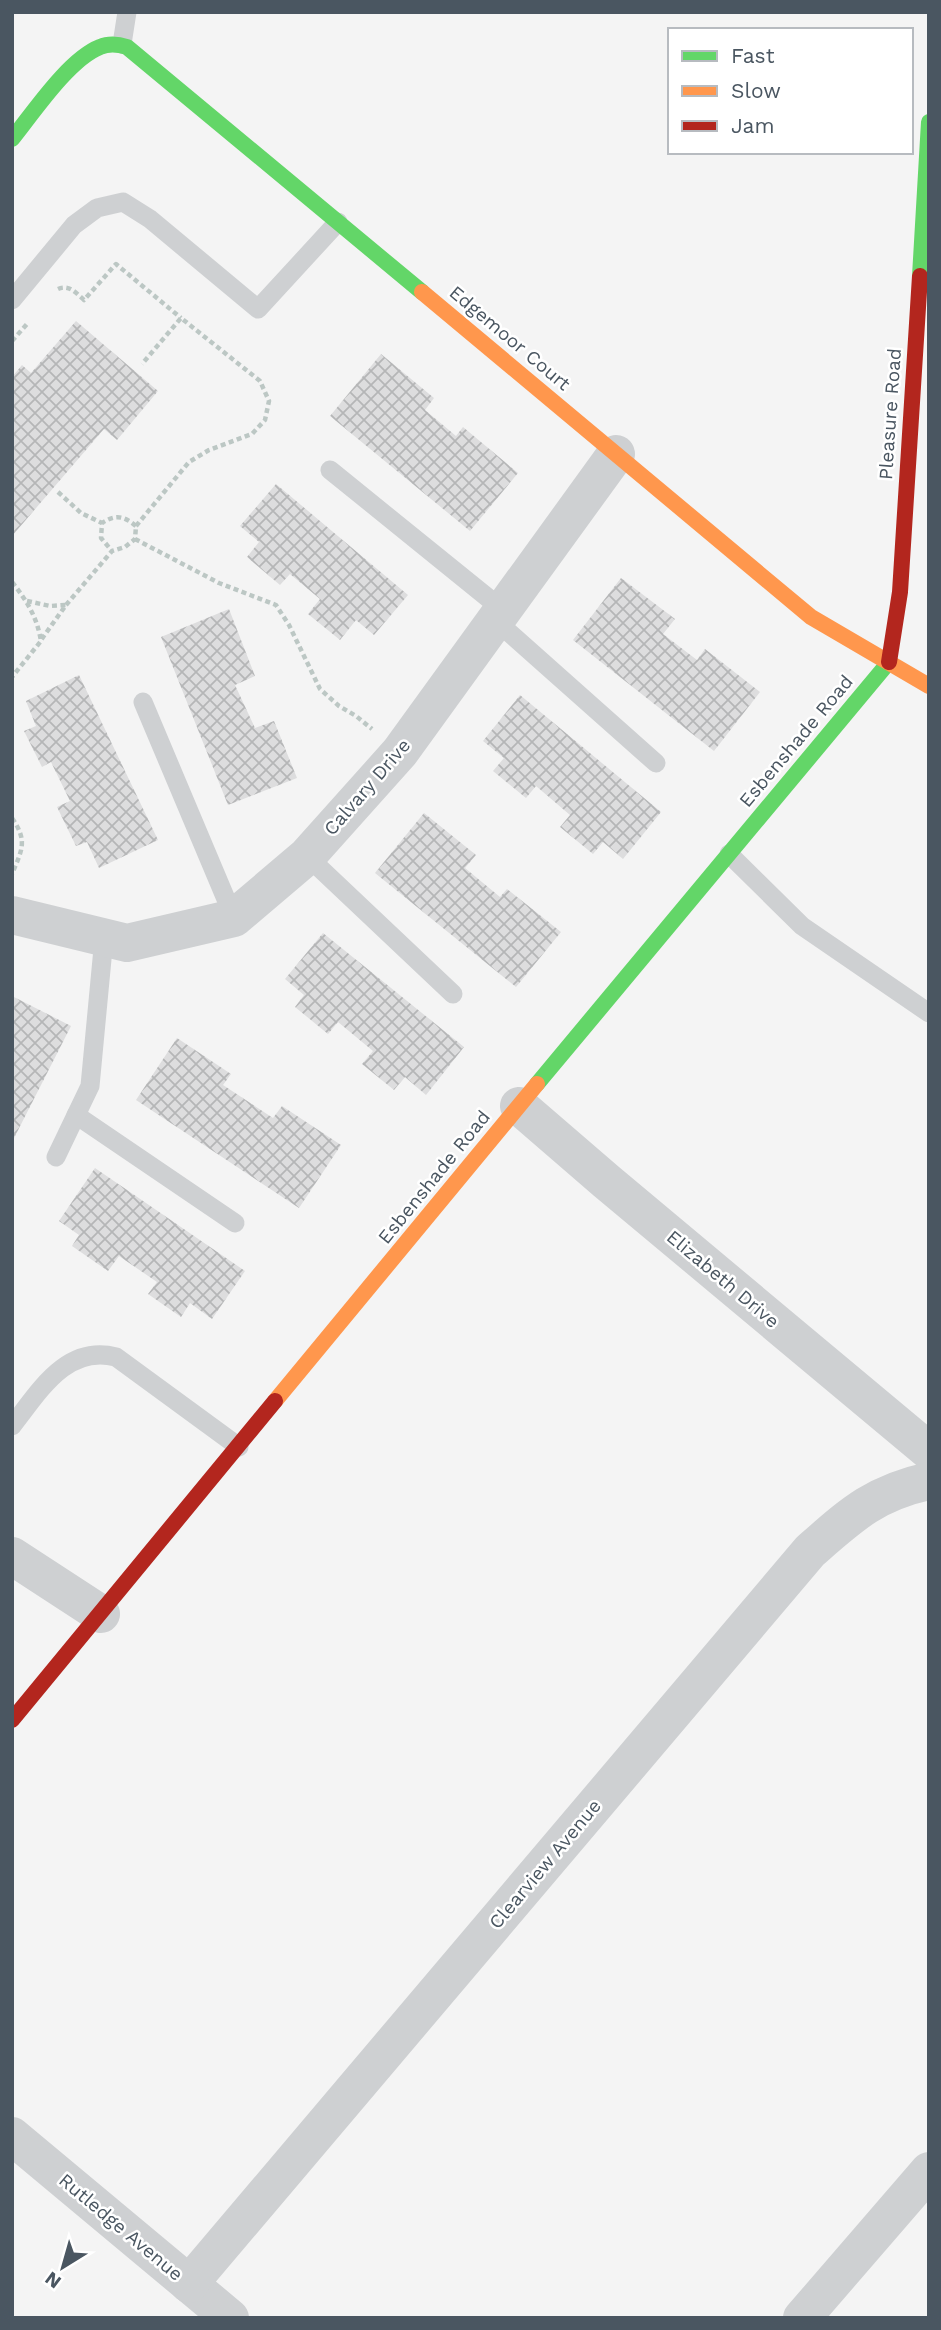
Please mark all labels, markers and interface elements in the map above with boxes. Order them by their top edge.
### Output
legend [668,28,913,154]
text: Fast [731,43,775,68]
text: Slow [731,78,781,103]
text: Jam [731,113,774,138]
street label: Edgemoor Court [445,281,575,395]
street label: Pleasure Road [874,347,906,481]
street label: Esbenshade Road [734,670,858,812]
street label: Calvary Drive [319,734,415,840]
street label: Esbenshade Road [373,1106,495,1248]
street label: Elizabeth Drive [662,1225,784,1333]
street label: Clearview Avenue [484,1794,606,1934]
street label: Rutledge Avenue [54,2168,188,2286]
north arrow [28,2232,98,2302]
text: N [41,2267,66,2294]

